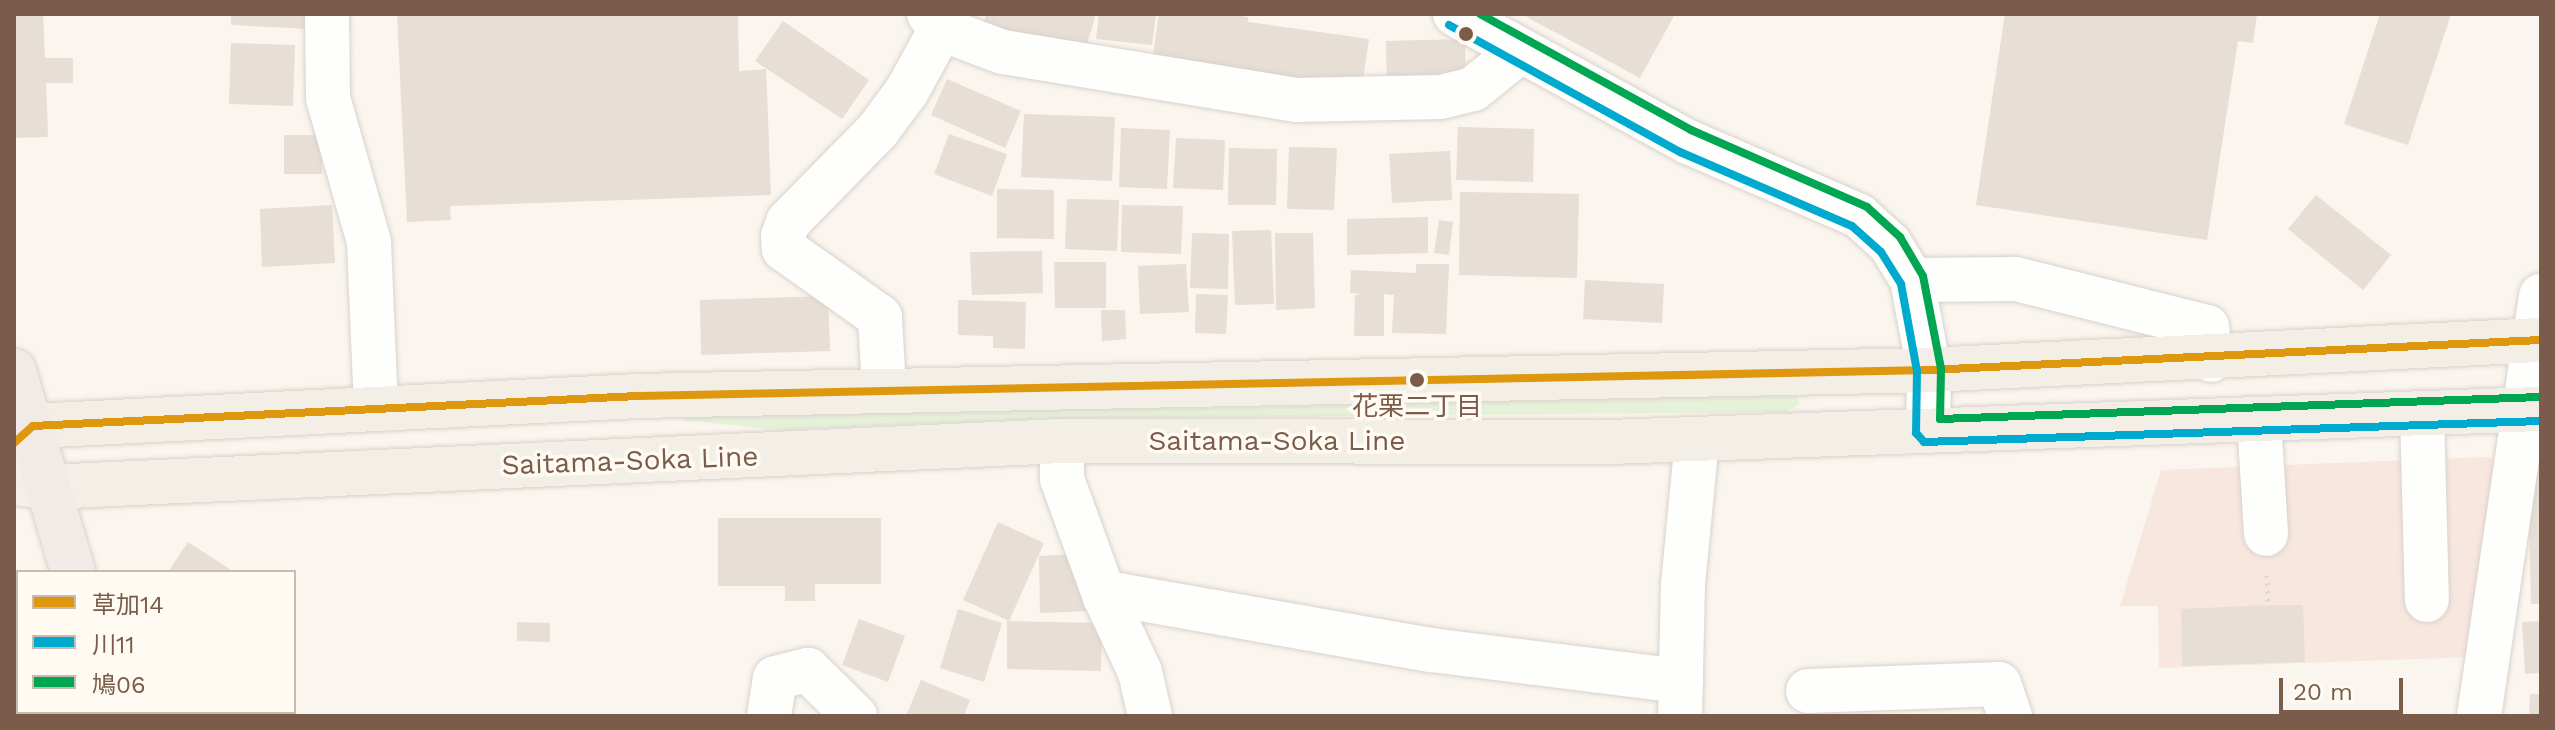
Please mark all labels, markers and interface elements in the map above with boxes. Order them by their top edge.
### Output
unlabelled marker [1458,26,1474,42]
marker: 花栗二丁目 [1409,372,1425,388]
place label: 花栗二丁目 [1352,391,1482,423]
street label: Saitama-Soka Line [1148,424,1406,458]
street label: Saitama-Soka Line [501,440,759,482]
legend [16,570,296,714]
text: 草加14 [92,591,164,619]
text: 川11 [92,631,135,659]
scale bar [2283,662,2407,712]
text: 鳩06 [92,671,146,699]
text: 20 m [2293,678,2353,706]

